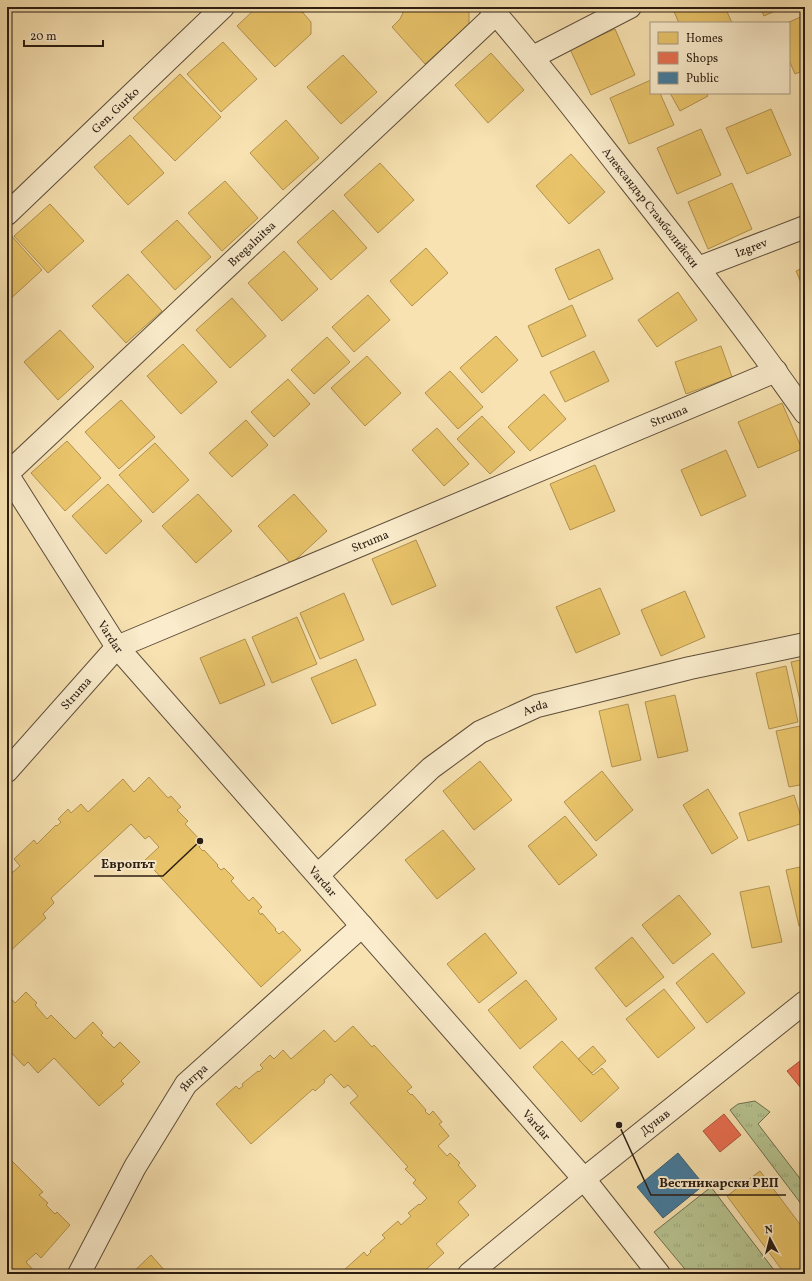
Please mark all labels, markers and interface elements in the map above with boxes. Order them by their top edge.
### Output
scale bar [24,22,103,48]
legend [650,22,790,94]
text: 20 m [30,29,57,45]
text: Homes [686,31,723,47]
text: Shops [686,51,718,67]
text: Public [686,71,719,87]
street label: Gen. Gurko [89,84,143,138]
street label: Александър Стамболийски [598,145,702,271]
street label: Bregalnitsa [225,218,280,271]
street label: Izgrev [733,235,771,262]
street label: Struma [648,402,690,432]
street label: Struma [349,527,392,557]
street label: Vardar [93,618,126,657]
street label: Struma [58,674,96,714]
street label: Arda [520,697,550,720]
callout: Европът [94,851,163,876]
text: Европът [101,856,156,874]
street label: Vardar [304,863,340,901]
street label: Янтра [176,1061,212,1095]
street label: Дунав [637,1106,674,1140]
street label: Vardar [518,1107,554,1144]
callout: Вестникарски РЕП [651,1170,786,1195]
text: Вестникарски РЕП [659,1175,779,1193]
north arrow [750,1219,790,1259]
text: N [764,1223,774,1238]

